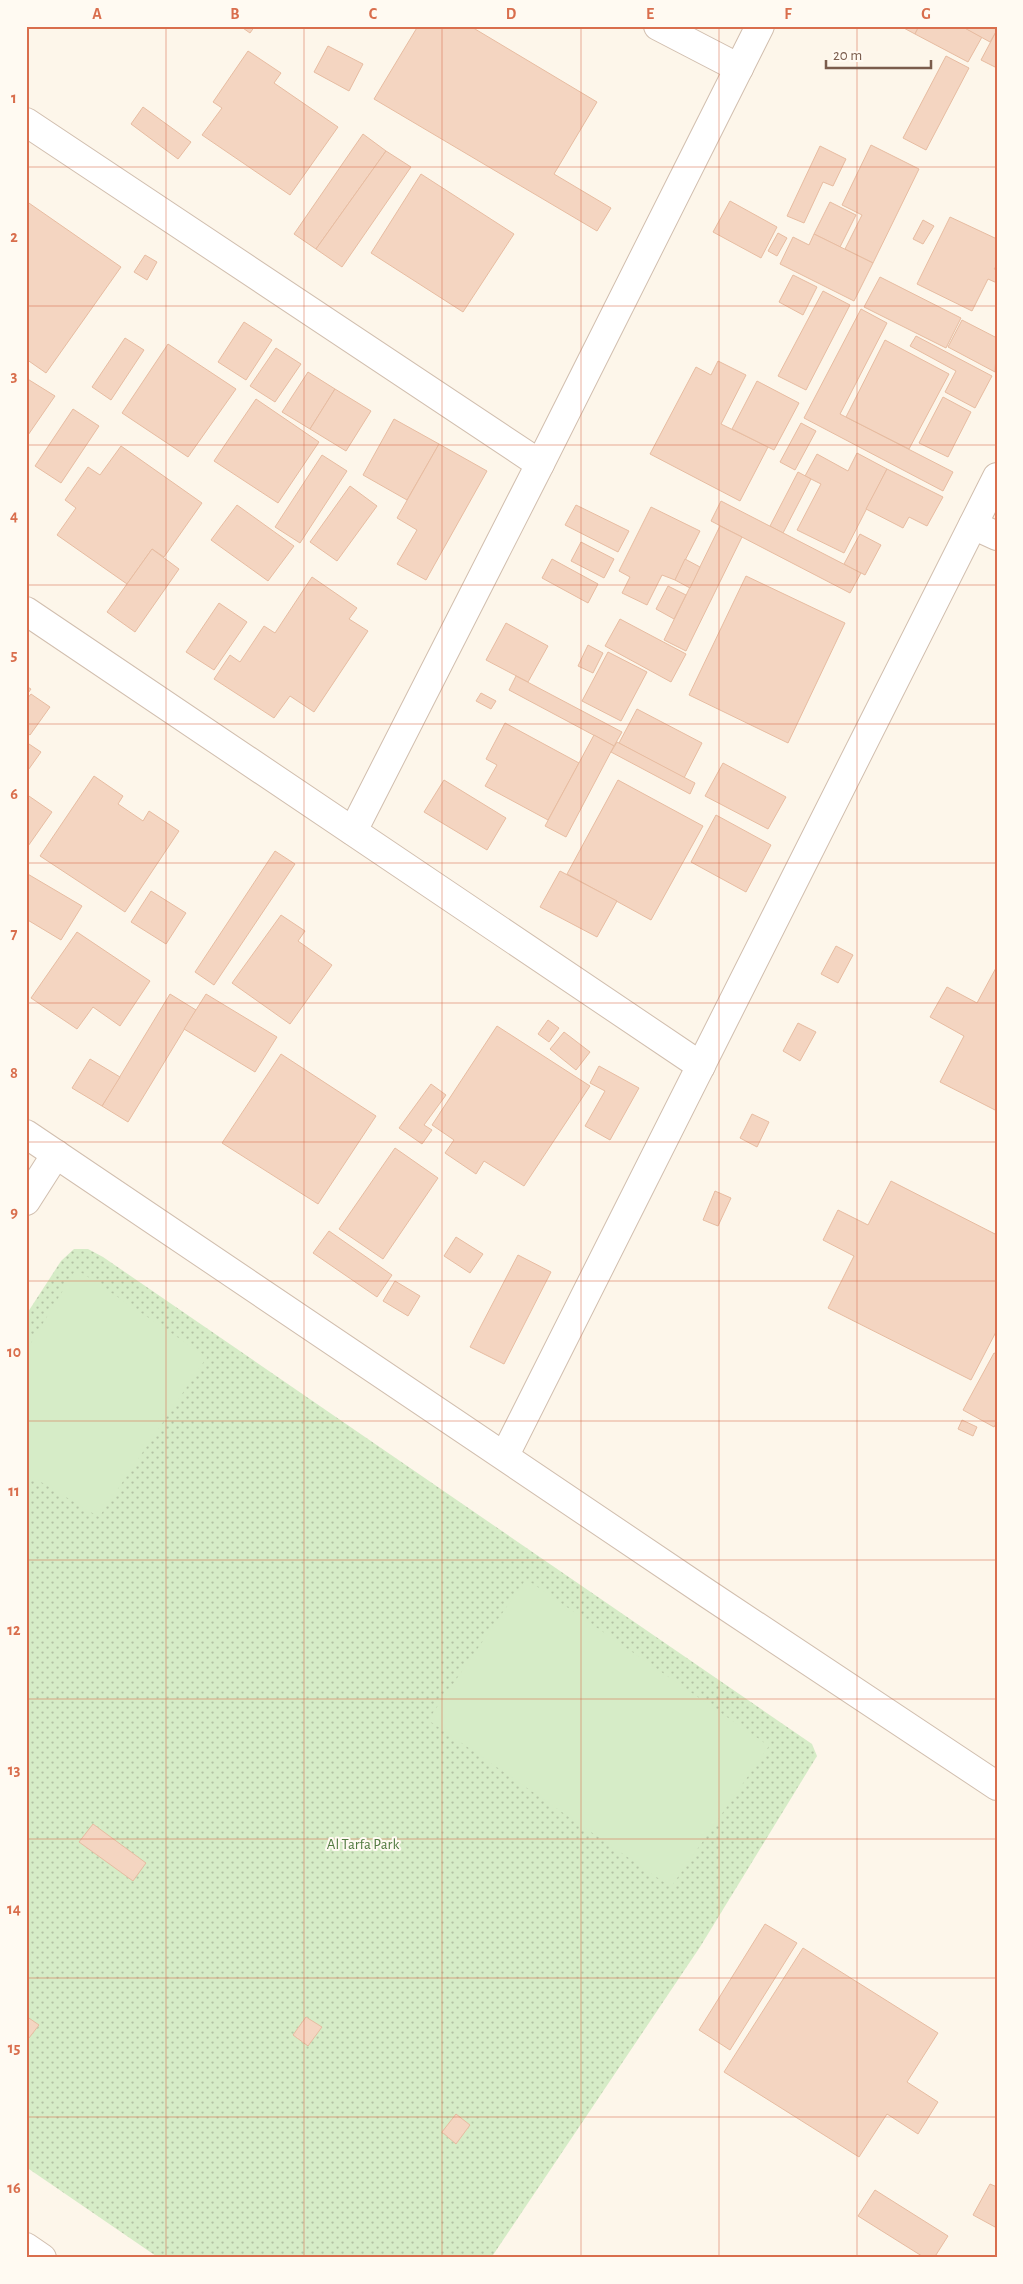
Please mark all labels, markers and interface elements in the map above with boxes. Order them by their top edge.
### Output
text: A [92,6,102,22]
text: B [230,6,240,22]
text: C [369,6,378,22]
text: D [506,6,517,22]
text: E [646,6,654,22]
text: F [784,6,792,22]
text: G [921,6,931,22]
scale bar [826,38,930,70]
text: 20 m [833,48,862,63]
text: 1 [11,90,17,106]
text: 2 [10,229,18,245]
text: 3 [11,368,18,384]
text: 4 [10,508,18,524]
text: 5 [11,647,18,663]
text: 6 [10,786,18,802]
text: 7 [11,926,18,942]
text: 8 [10,1065,18,1081]
text: 9 [10,1204,18,1220]
text: 10 [7,1344,21,1360]
text: 11 [8,1483,20,1499]
text: 12 [7,1622,21,1638]
text: 13 [8,1762,20,1778]
park label: Al Tarfa Park [327,1837,399,1852]
text: 14 [7,1901,21,1917]
text: 15 [8,2040,20,2056]
text: 16 [7,2180,21,2196]

